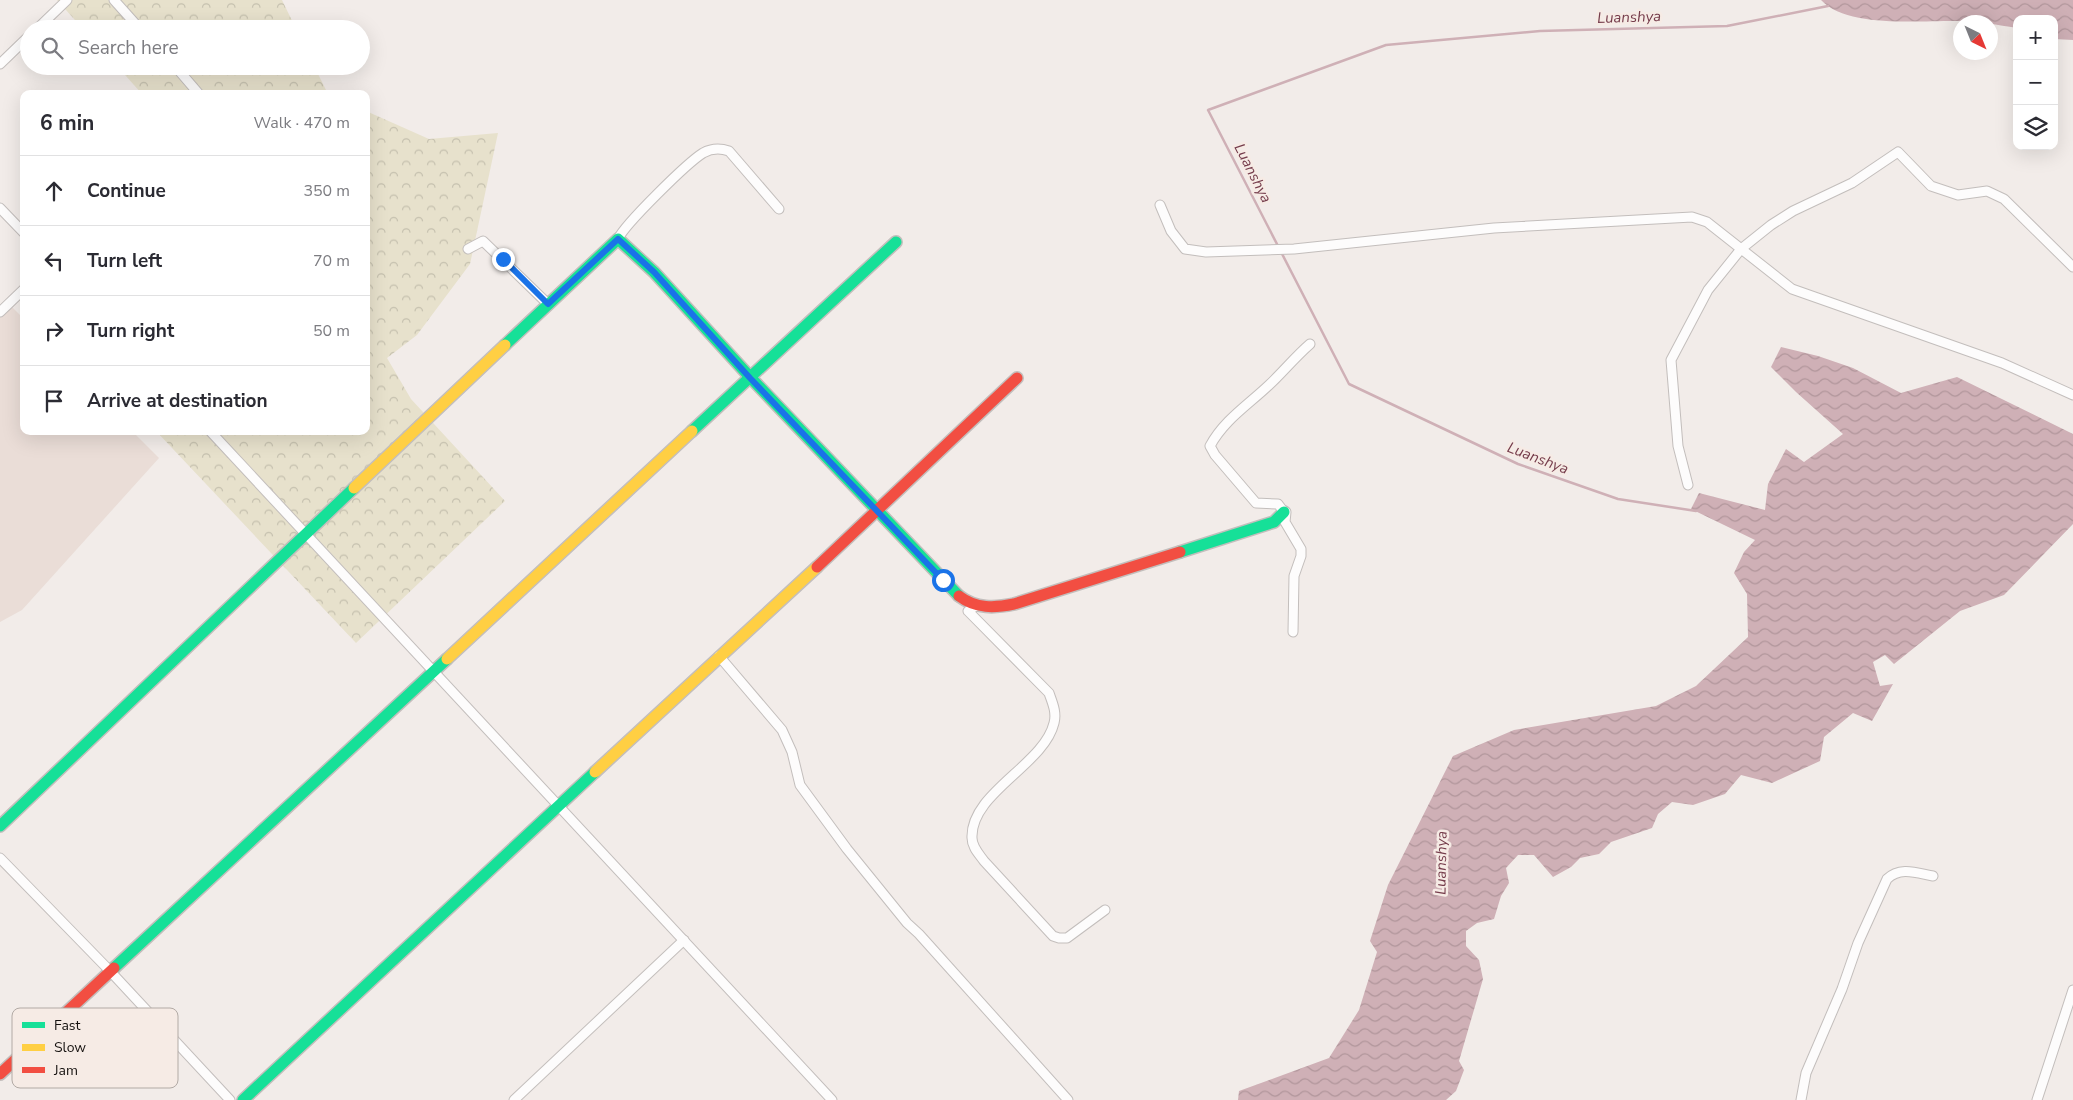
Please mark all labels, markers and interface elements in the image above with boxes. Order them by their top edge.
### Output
water label: Luanshya [1597,6,1661,28]
north arrow [1953,15,1998,60]
map controls [2013,15,2058,150]
button: + [2013,15,2058,60]
search box [20,20,370,75]
icon: search [38,34,66,62]
text: Search here [78,35,179,61]
button: − [2013,60,2058,105]
button: layers [2013,105,2058,150]
text: 6 min [40,109,94,137]
text: Walk · 470 m [254,112,350,134]
water label: Luanshya [1230,140,1276,206]
icon: ahead [40,177,68,205]
text: Continue [87,178,166,204]
text: 350 m [303,180,350,202]
icon: left [40,247,68,275]
text: Turn left [87,248,162,274]
route end [492,248,515,271]
text: 70 m [313,250,350,272]
icon: right [40,317,68,345]
text: Turn right [87,318,174,344]
text: 50 m [313,320,350,342]
icon: arrive [40,387,68,415]
text: Arrive at destination [87,388,268,414]
water label: Luanshya [1505,437,1572,479]
route start [932,569,955,592]
water label: Luanshya [1430,831,1452,895]
legend [12,1008,178,1088]
text: Fast [54,1016,80,1035]
text: Slow [54,1038,86,1057]
text: Jam [53,1061,78,1080]

